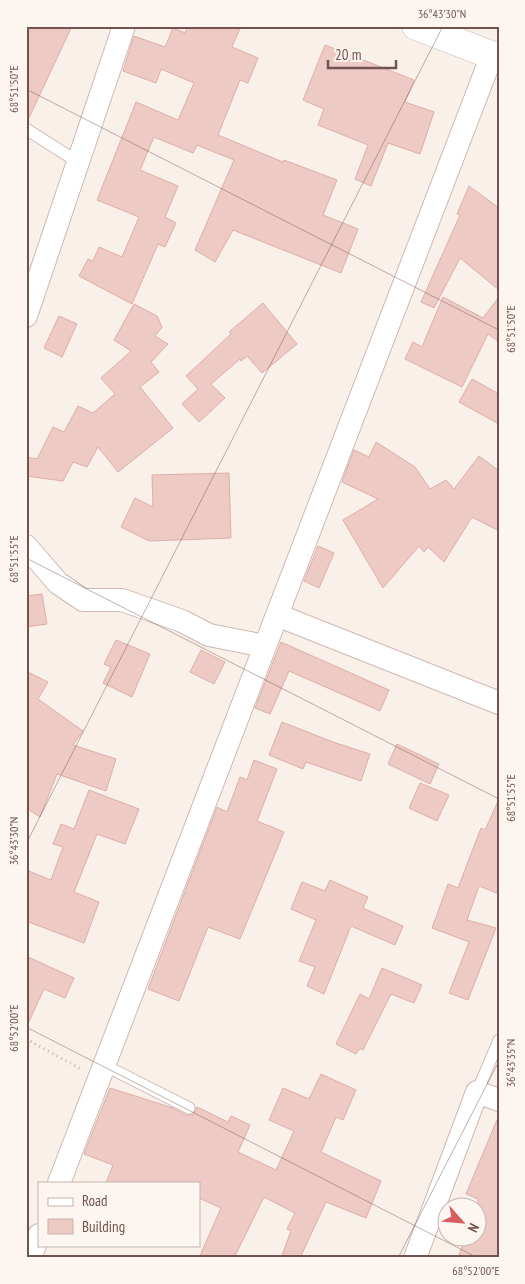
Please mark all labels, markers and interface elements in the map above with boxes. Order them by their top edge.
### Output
text: 36°43'30"N [418,6,466,21]
scale bar [328,38,395,70]
text: 20 m [335,45,361,64]
text: 68°51'50"E [6,65,21,113]
text: 68°51'50"E [503,305,518,353]
text: 68°51'55"E [6,535,21,583]
text: 68°51'55"E [503,774,518,822]
text: 36°43'30"N [6,817,21,865]
text: 68°52'00"E [6,1004,21,1052]
text: 36°43'35"N [503,1039,518,1087]
legend [38,1182,200,1246]
text: Road [82,1191,108,1210]
north arrow [438,1196,488,1246]
text: Building [82,1217,125,1236]
text: N [464,1220,483,1235]
text: 68°52'00"E [452,1263,500,1278]

